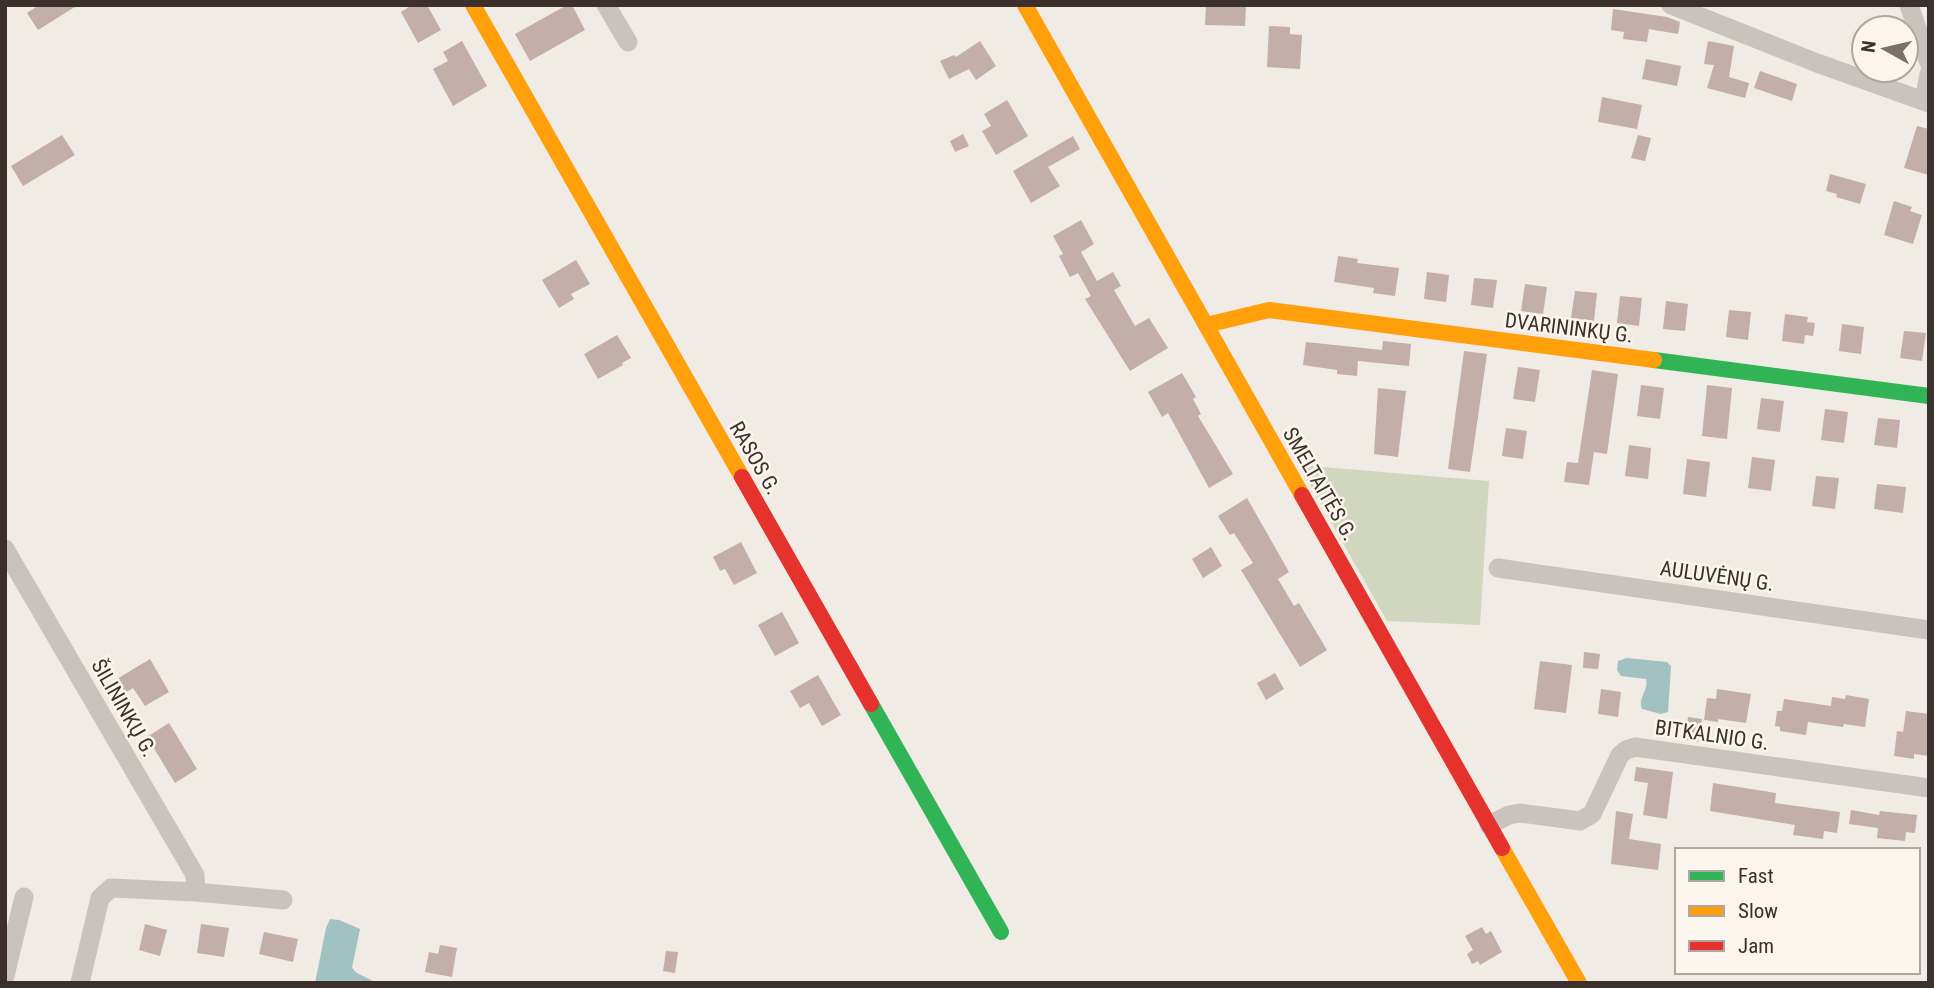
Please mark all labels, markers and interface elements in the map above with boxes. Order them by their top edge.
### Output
north arrow [1850,14,1920,84]
text: N [1856,39,1881,54]
street label: DVARININKŲ G. [1504,308,1634,348]
street label: RASOS G. [725,417,785,499]
street label: SMELTAITĖS G. [1278,423,1362,545]
street label: AULUVĖNŲ G. [1659,556,1775,596]
street label: ŠILININKŲ G. [86,655,162,761]
street label: BITKALNIO G. [1654,715,1770,755]
legend [1675,848,1920,974]
text: Fast [1738,864,1774,888]
text: Slow [1738,899,1778,923]
text: Jam [1738,934,1774,958]

